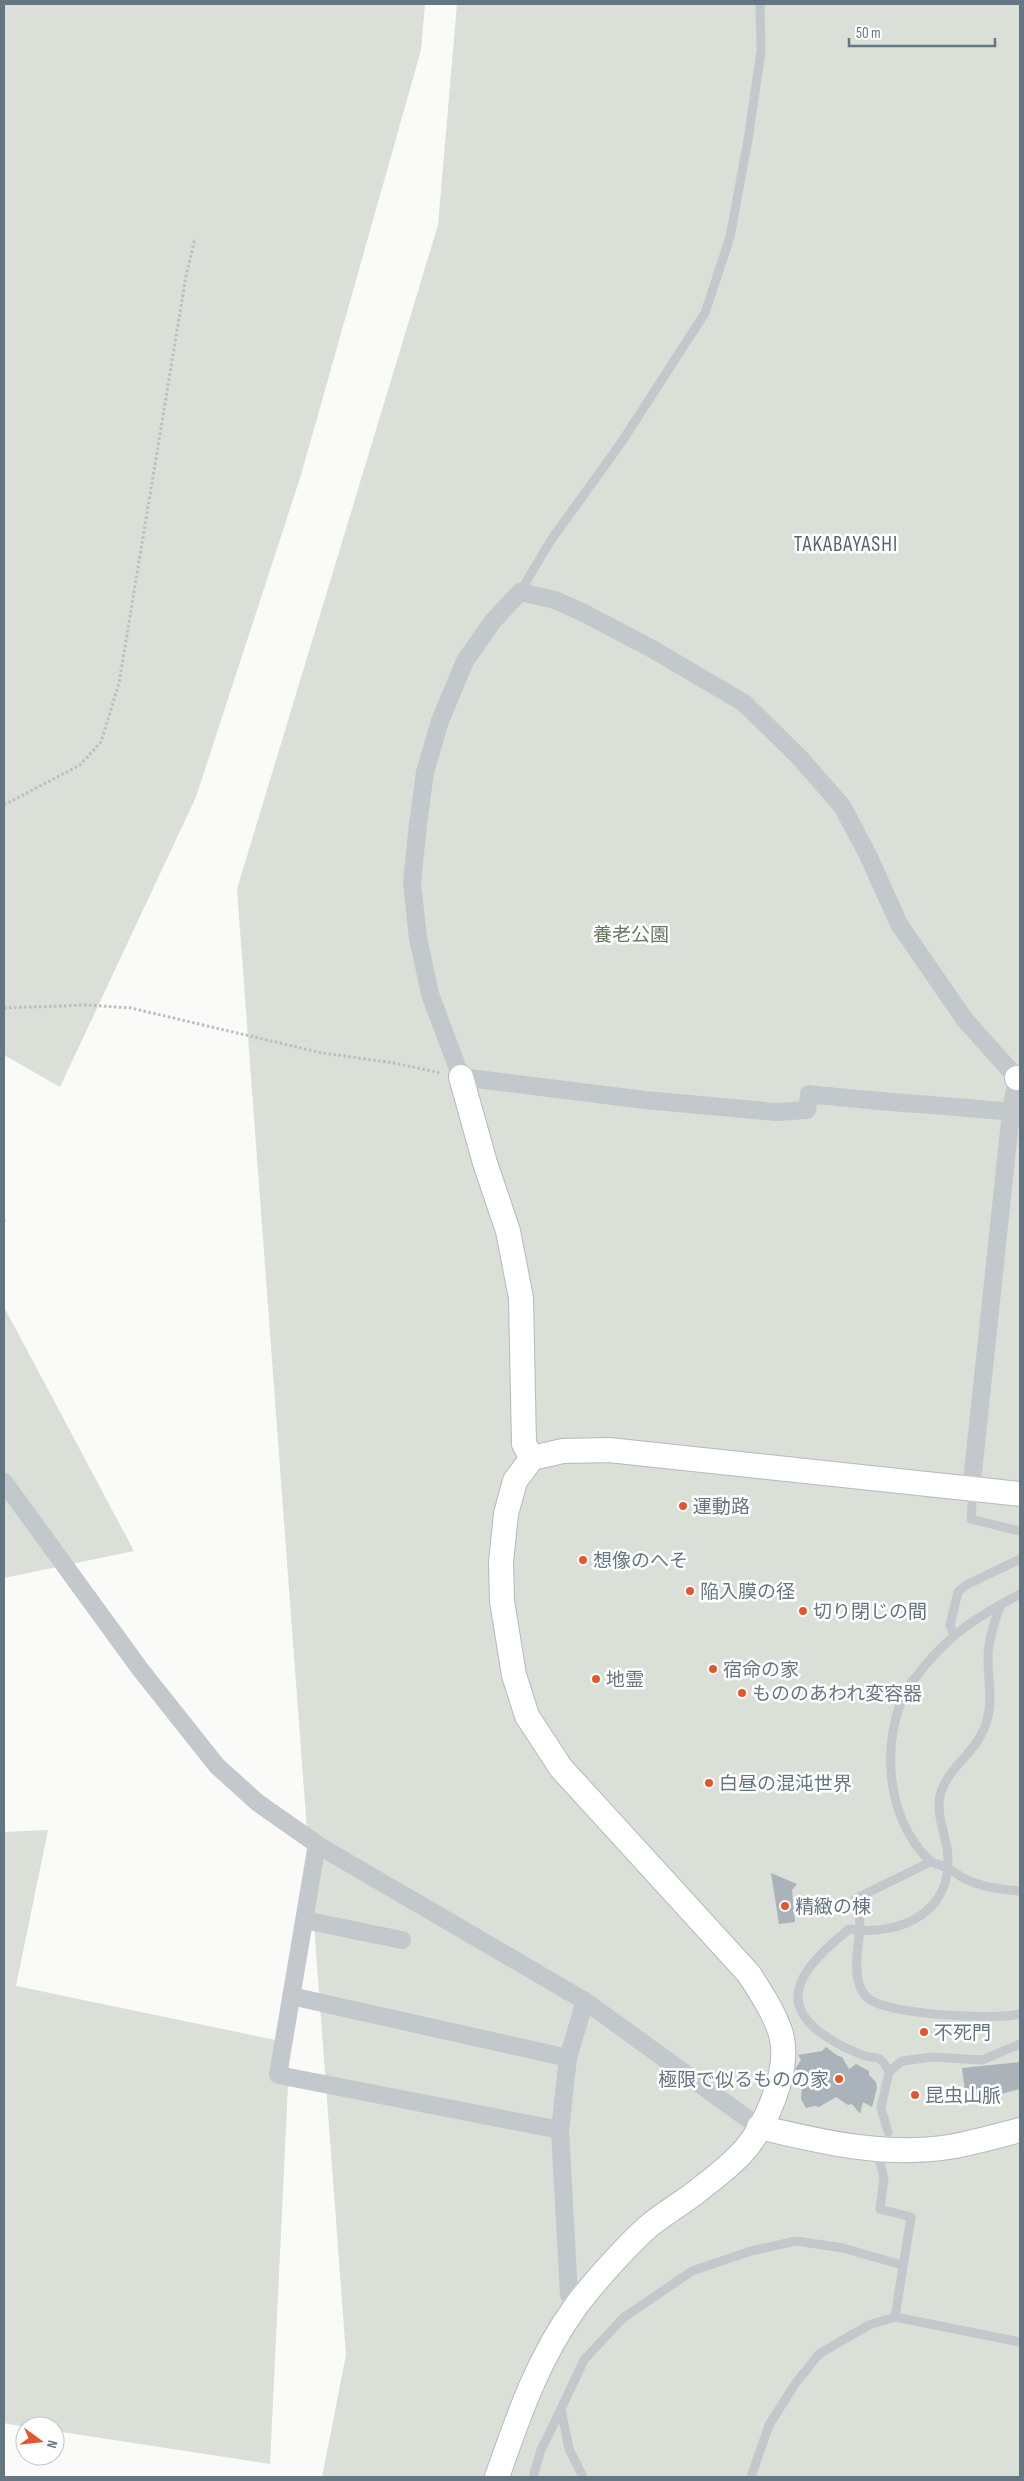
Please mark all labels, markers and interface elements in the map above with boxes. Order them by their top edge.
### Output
scale bar [849,15,995,47]
text: 50 m [856,24,881,43]
district label: TAKABAYASHI [794,532,898,557]
park label: 養老公園 [593,924,669,947]
place label: 運動路 [693,1496,750,1519]
marker: 運動路 [677,1500,689,1512]
place label: 想像のへそ [593,1550,688,1573]
marker: 想像のへそ [577,1554,589,1566]
place label: 陥入膜の径 [700,1581,795,1604]
marker: 陥入膜の径 [684,1585,696,1597]
place label: 切り閉じの間 [813,1601,927,1624]
marker: 切り閉じの間 [797,1605,809,1617]
place label: 宿命の家 [723,1659,799,1682]
marker: 宿命の家 [707,1663,719,1675]
place label: 地霊 [606,1669,644,1692]
marker: 地霊 [590,1673,602,1685]
place label: もののあわれ変容器 [752,1683,922,1706]
marker: もののあわれ変容器 [736,1687,748,1699]
place label: 白昼の混沌世界 [719,1773,852,1796]
marker: 白昼の混沌世界 [703,1777,715,1789]
place label: 精緻の棟 [795,1896,871,1919]
marker: 精緻の棟 [779,1900,791,1912]
place label: 不死門 [934,2022,991,2045]
marker: 不死門 [918,2026,930,2038]
place label: 極限で似るものの家 [658,2069,829,2092]
marker: 極限で似るものの家 [833,2073,845,2085]
place label: 昆虫山脈 [925,2085,1001,2108]
marker: 昆虫山脈 [909,2089,921,2101]
north arrow [15,2416,65,2466]
text: N [43,2438,61,2450]

